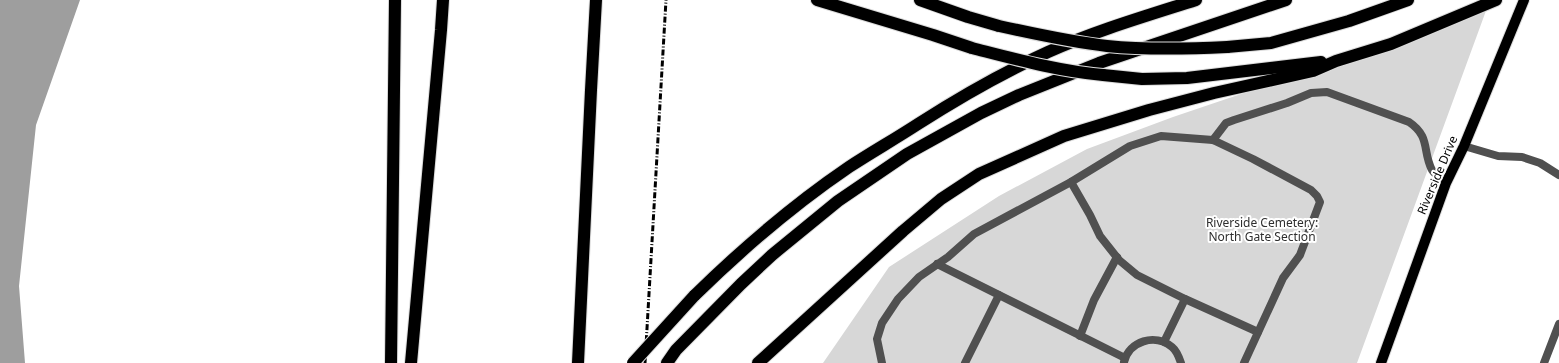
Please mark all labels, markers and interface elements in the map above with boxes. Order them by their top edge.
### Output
street label: Riverside Drive [1413,133,1461,217]
park label: Riverside Cemetery: North Gate Section [1206,214,1318,245]

